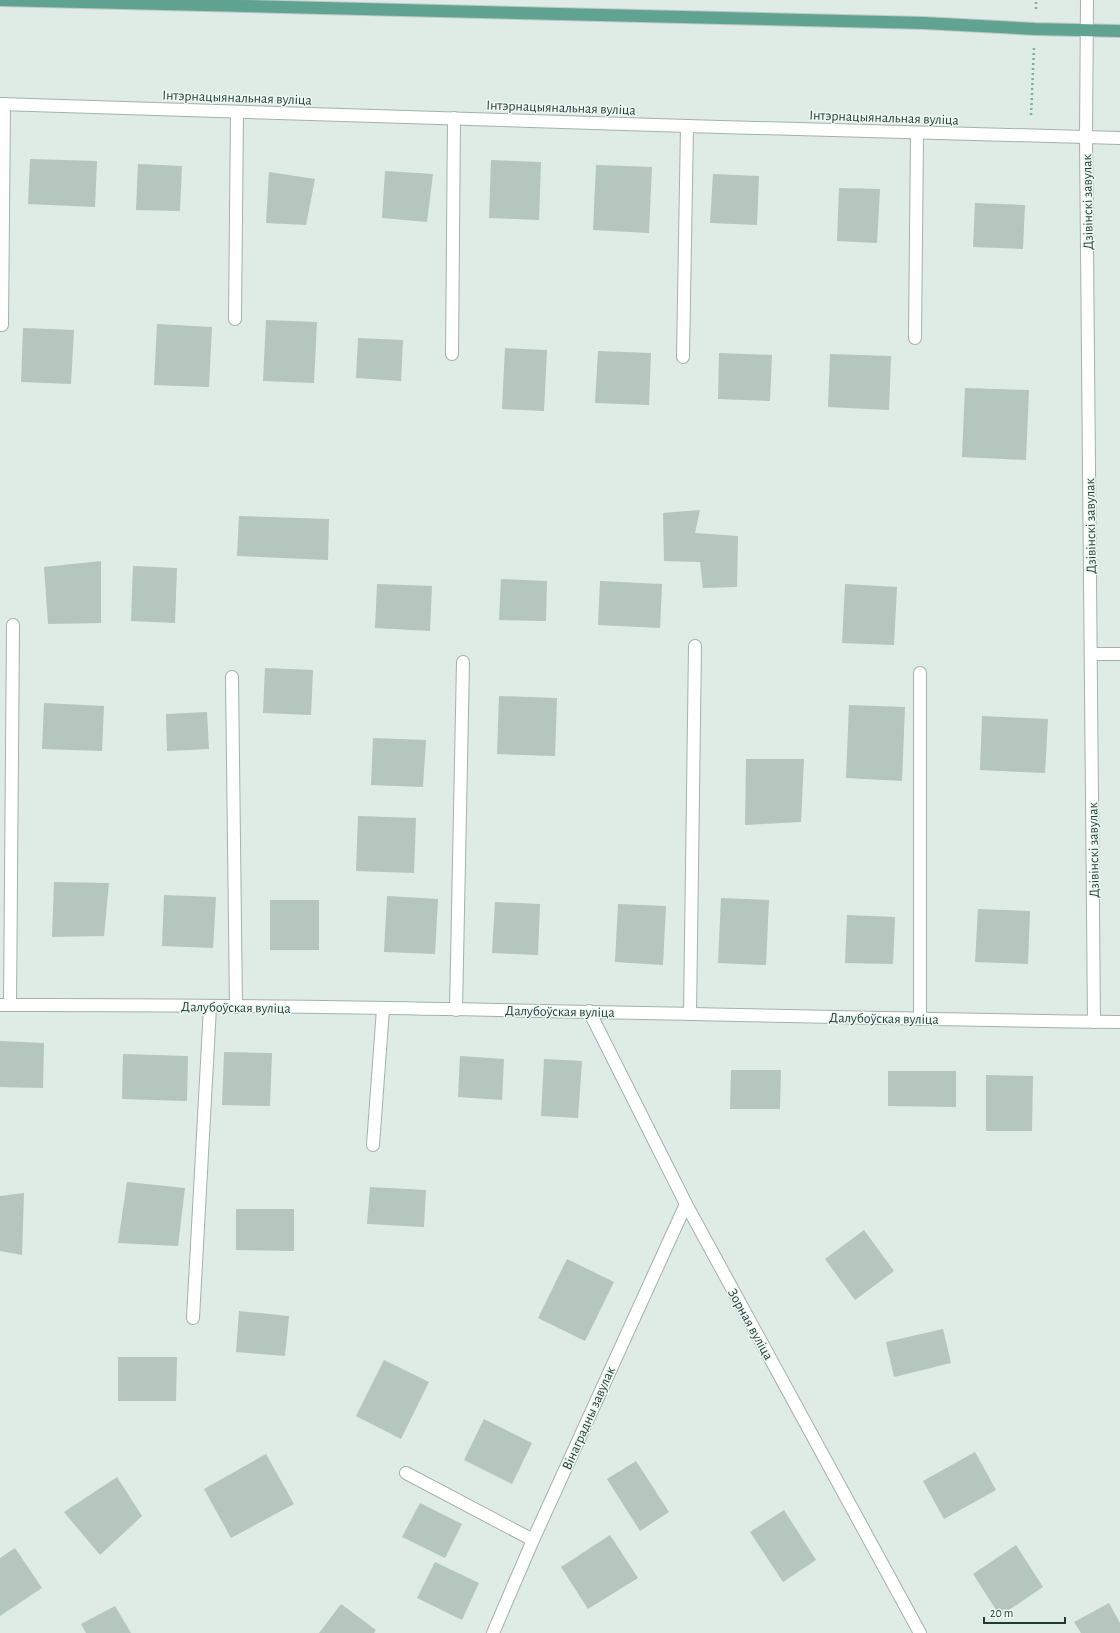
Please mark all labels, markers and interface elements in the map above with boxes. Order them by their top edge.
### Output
street label: Інтэрнацыянальная вуліца [162,88,313,108]
street label: Інтэрнацыянальная вуліца [486,98,637,118]
street label: Інтэрнацыянальная вуліца [809,108,960,128]
street label: Дзівінскі завулак [1080,153,1096,250]
street label: Дзівінскі завулак [1083,477,1099,574]
street label: Дзівінскі завулак [1086,801,1102,898]
street label: Далубоўская вуліца [181,1000,292,1016]
street label: Далубоўская вуліца [505,1004,616,1020]
street label: Далубоўская вуліца [829,1011,940,1027]
street label: Зорная вуліца [725,1286,776,1363]
street label: Вінаградны завулак [560,1364,618,1472]
scale bar [984,1599,1065,1625]
text: 20 m [990,1607,1013,1619]

